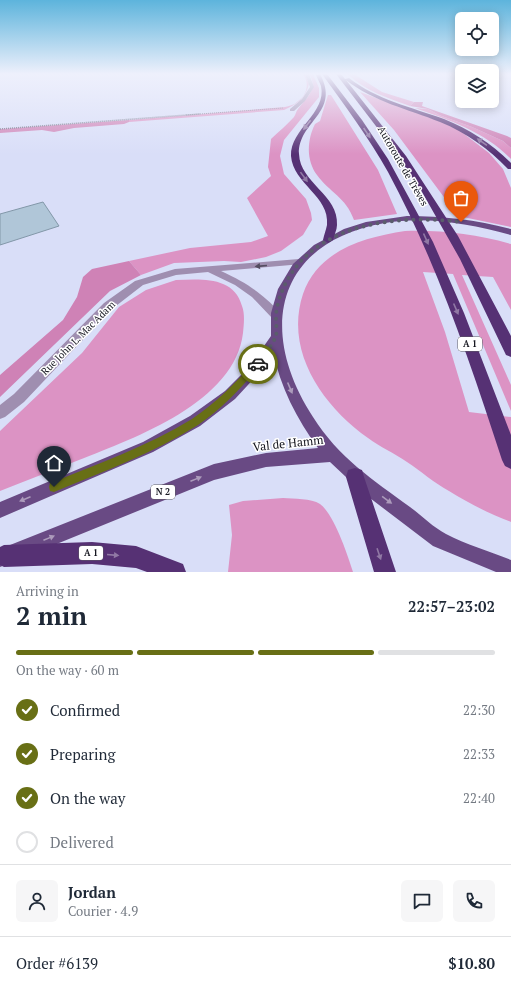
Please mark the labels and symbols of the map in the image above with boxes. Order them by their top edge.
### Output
one-way arrow [303,120,311,130]
street label: Autoroute de Trèves [375,124,431,208]
one-way arrow [363,127,370,139]
one-way arrow [476,138,487,146]
one-way arrow [299,172,308,183]
pin [444,181,478,222]
one-way arrow [424,234,430,246]
one-way arrow [255,263,267,269]
street label: Rue John L. Mac Adam [38,298,118,378]
one-way arrow [453,304,459,315]
road number: A 1 [458,337,482,351]
courier [238,344,278,384]
one-way arrow [287,382,293,393]
street label: Val de Hamm [252,432,325,454]
pin [37,446,71,487]
one-way arrow [190,476,201,482]
road number: N 2 [151,485,175,499]
one-way arrow [20,496,31,502]
one-way arrow [381,496,392,504]
one-way arrow [44,535,55,541]
road number: A 1 [79,546,103,560]
one-way arrow [377,548,383,560]
one-way arrow [107,551,119,558]

